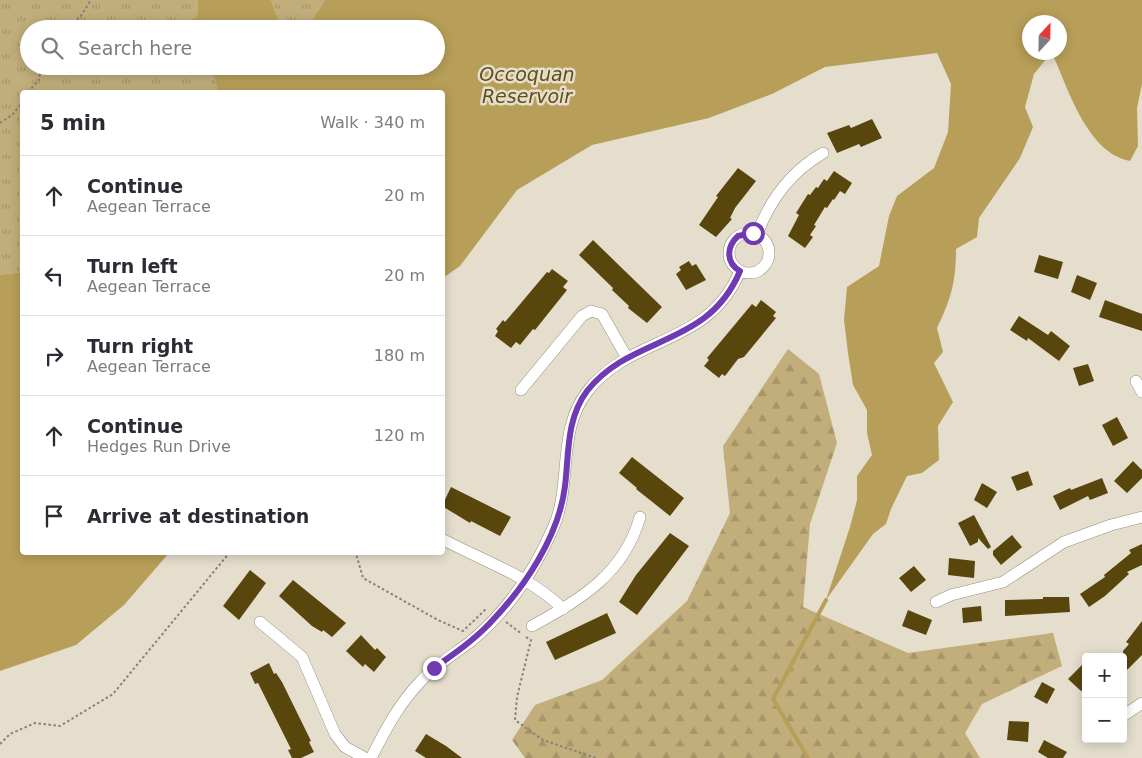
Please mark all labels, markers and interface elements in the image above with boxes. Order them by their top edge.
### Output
north arrow [1022,15,1067,60]
search box [20,20,445,75]
icon: search [38,34,66,62]
text: Search here [78,37,192,59]
water label: Occoquan Reservoir [479,63,575,107]
text: 5 min [40,111,106,135]
text: Walk · 340 m [320,113,425,132]
text: Continue [87,175,183,197]
icon: ahead [40,182,68,210]
text: 20 m [384,186,425,205]
text: Aegean Terrace [87,197,211,216]
route start [742,222,765,245]
text: Turn left [87,255,178,277]
icon: left [40,262,68,290]
text: 20 m [384,266,425,285]
text: Aegean Terrace [87,277,211,296]
text: Turn right [87,335,193,357]
icon: right [40,342,68,370]
text: 180 m [374,346,425,365]
text: Aegean Terrace [87,357,211,376]
text: Continue [87,415,183,437]
icon: ahead [40,422,68,450]
text: 120 m [374,426,425,445]
text: Hedges Run Drive [87,437,231,456]
icon: arrive [40,502,68,530]
text: Arrive at destination [87,505,309,527]
map controls [1082,653,1127,743]
button: + [1082,653,1127,698]
route end [423,657,446,680]
button: − [1082,698,1127,743]

